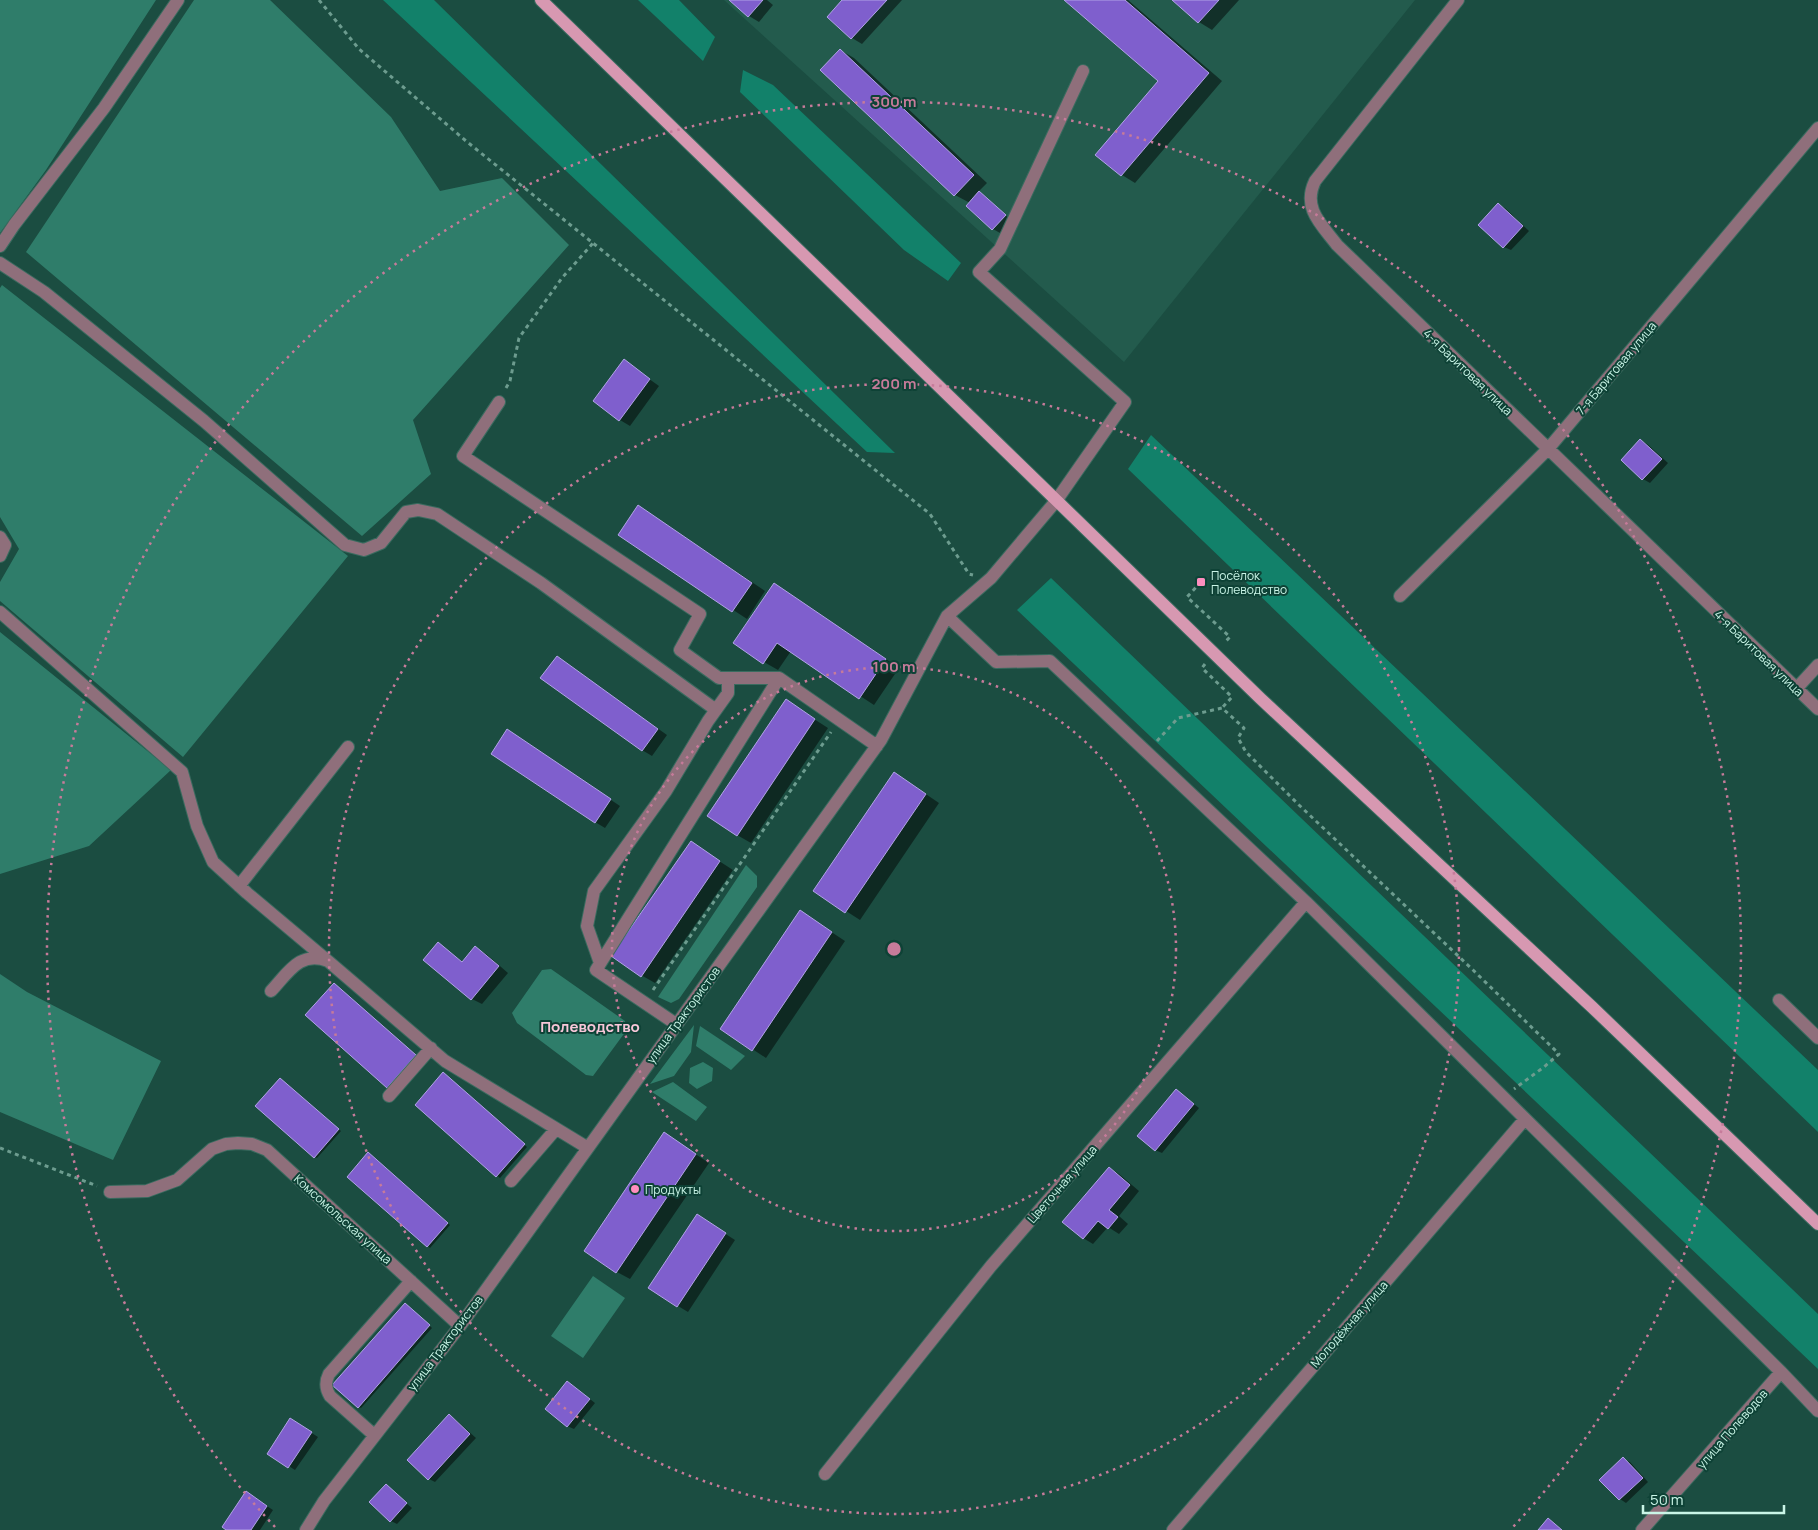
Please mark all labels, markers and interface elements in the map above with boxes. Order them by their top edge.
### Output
text: 300 m [872,91,916,112]
street label: 7-я Баритовая улица [1572,318,1660,418]
street label: 4-я Баритовая улица [1420,325,1516,419]
text: 200 m [871,373,917,394]
place label: Посёлок Полеводство [1211,567,1287,598]
marker: Посёлок Полеводство [1195,576,1207,588]
street label: 4-я Баритовая улица [1711,606,1807,700]
text: 100 m [873,656,915,677]
centre of rings [885,940,903,958]
street label: улица Трактористов [642,963,724,1067]
district label: Полеводство [540,1016,640,1037]
street label: Цветочная улица [1023,1141,1101,1227]
street label: Комсомольская улица [290,1170,396,1268]
place label: Продукты [645,1181,701,1198]
marker: Продукты [629,1183,641,1195]
street label: Молодёжная улица [1306,1277,1392,1371]
street label: улица Трактористов [403,1291,487,1394]
street label: улица Полеводов [1693,1385,1772,1472]
scale bar [1643,1482,1784,1514]
text: 50 m [1650,1489,1684,1510]

